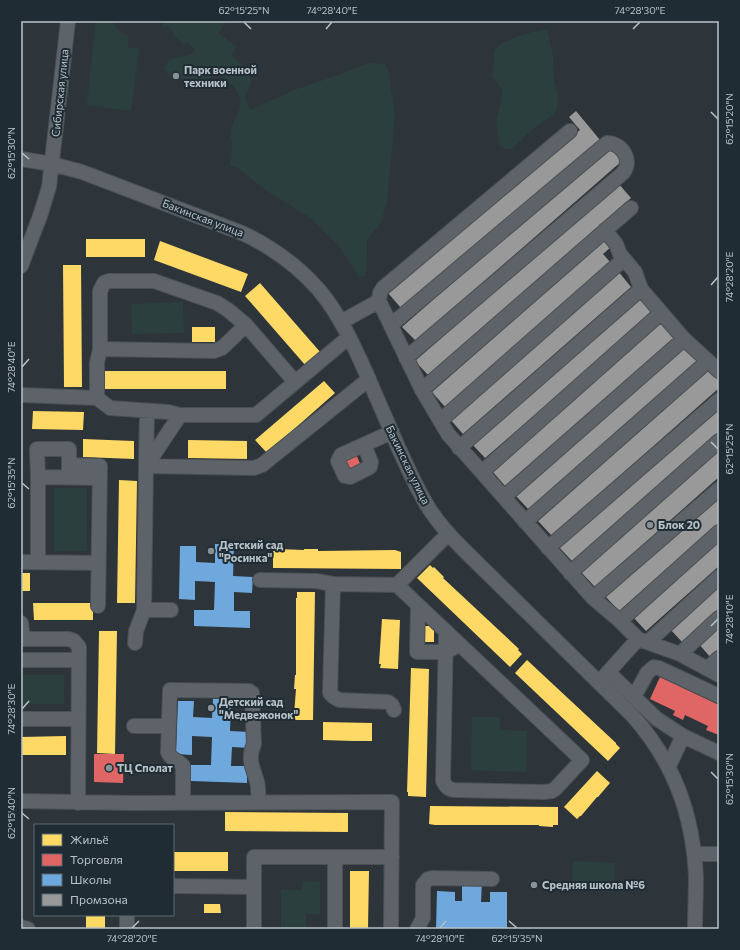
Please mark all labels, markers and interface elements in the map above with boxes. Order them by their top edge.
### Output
text: 62°15'25"N [219,4,269,16]
text: 74°28'40"E [306,4,358,16]
text: 74°28'30"E [615,4,665,16]
street label: Сибирская улица [48,48,71,138]
place label: Парк военной техники [184,63,257,89]
marker: Парк военной техники [171,71,181,81]
text: 62°15'20"N [723,93,735,145]
text: 62°15'30"N [5,127,17,179]
street label: Бакинская улица [161,196,246,239]
text: 74°28'20"E [723,252,735,302]
text: 74°28'40"E [5,341,17,393]
street label: Бакинская улица [384,423,433,506]
text: 62°15'25"N [723,424,735,474]
text: 62°15'35"N [5,457,17,509]
place label: Блок 20 [658,518,700,531]
marker: Блок 20 [645,520,655,530]
place label: Детский сад "Росинка" [219,538,284,564]
marker: Детский сад "Росинка" [206,546,216,556]
text: 74°28'10"E [723,594,735,644]
text: 74°28'30"E [5,684,17,734]
place label: Детский сад "Медвежонок" [219,695,299,721]
marker: Детский сад "Медвежонок" [206,703,216,713]
text: 62°15'30"N [723,753,735,805]
place label: ТЦ Сполат [117,761,173,774]
marker: ТЦ Сполат [104,763,114,773]
text: 62°15'40"N [5,787,17,839]
legend [34,824,174,916]
text: Жильё [70,832,109,846]
text: Торговля [70,852,123,866]
text: Школы [70,872,111,886]
place label: Средняя школа №6 [542,878,645,891]
marker: Средняя школа №6 [529,880,539,890]
text: Промзона [70,892,128,906]
text: 74°28'20"E [107,932,157,944]
text: 74°28'10"E [415,932,465,944]
text: 62°15'35"N [491,932,543,944]

